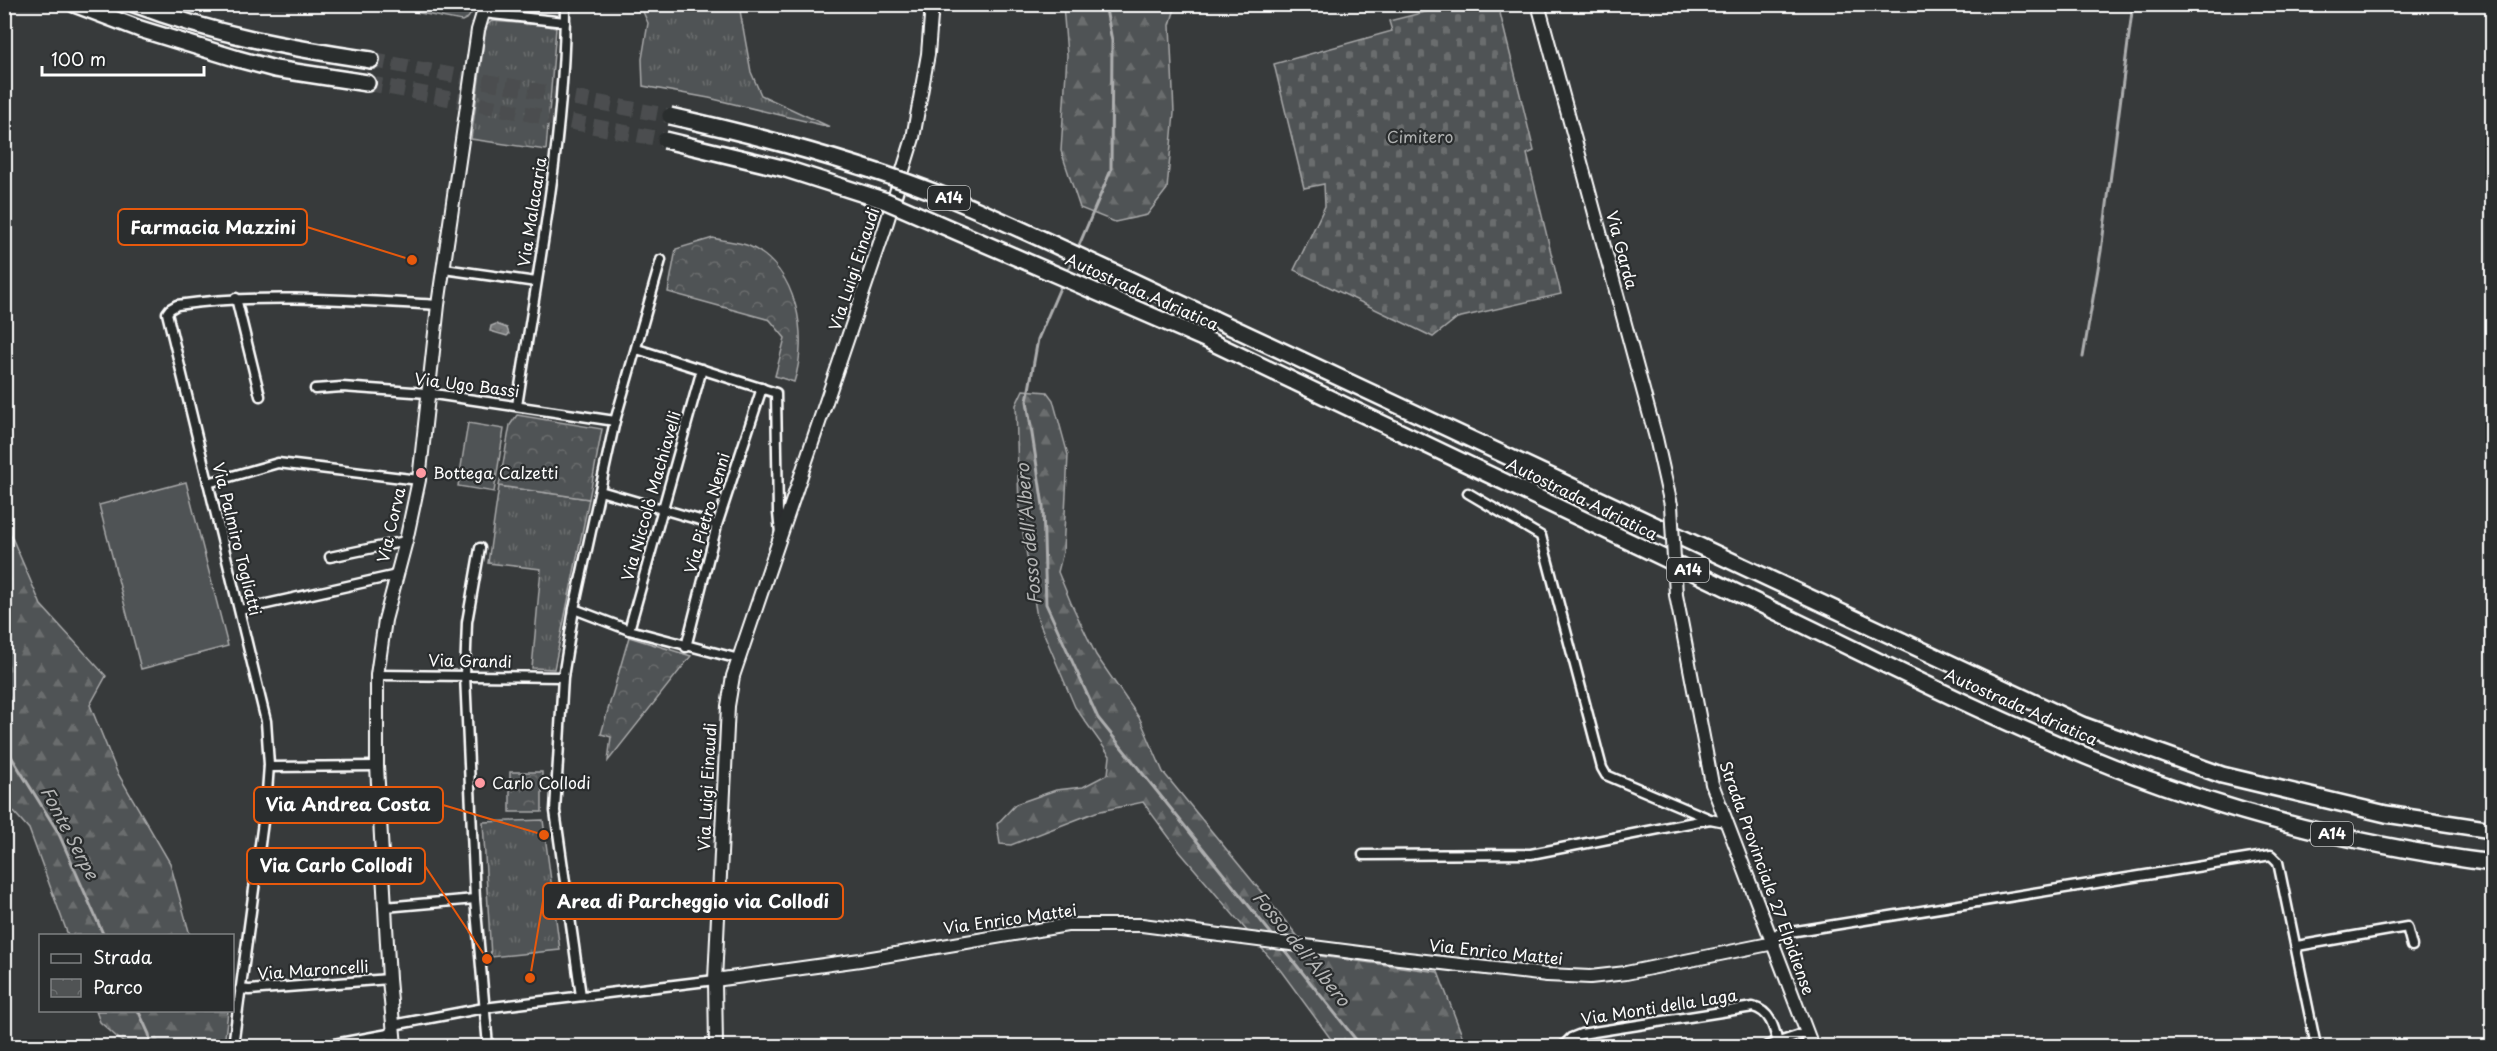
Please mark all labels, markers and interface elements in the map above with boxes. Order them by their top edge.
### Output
scale bar [42,39,204,77]
text: 100 m [51,45,106,72]
park label: Cimitero [1387,124,1453,148]
street label: Via Malacaria [510,155,552,268]
road number: A14 [928,186,970,210]
street label: Via Luigi Einaudi [822,204,884,333]
street label: Via Garda [1601,208,1645,292]
callout: Farmacia Mazzini [118,209,307,245]
text: Farmacia Mazzini [130,213,296,240]
street label: Autostrada Adriatica [1062,246,1223,336]
street label: Via Ugo Bassi [413,366,521,402]
street label: Via Niccolò Machiavelli [614,408,686,584]
street label: Via Pietro Nenni [677,449,735,576]
street label: Autostrada Adriatica [1503,451,1662,545]
street label: Via Palmiro Togliatti [207,460,269,618]
place label: Bottega Calzetti [433,460,558,484]
water label: Fosso dell'Albero [1008,461,1047,606]
marker: Bottega Calzetti [414,466,428,480]
street label: Via Corva [370,485,410,565]
road number: A14 [1667,558,1709,582]
street label: Via Grandi [428,647,512,673]
street label: Autostrada Adriatica [1941,661,2102,751]
street label: Via Luigi Einaudi [691,722,721,852]
street label: Strada Provinciale 27 Elpidiense [1714,757,1822,998]
place label: Carlo Collodi [492,770,591,794]
marker: Carlo Collodi [473,776,487,790]
water label: Fonte Serpe [34,781,107,885]
callout: Via Andrea Costa [254,787,443,823]
text: Via Andrea Costa [266,790,430,817]
road number: A14 [2311,822,2353,846]
callout: Via Carlo Collodi [247,848,425,884]
text: Via Carlo Collodi [259,851,413,878]
callout: Area di Parcheggio via Collodi [543,883,843,919]
water label: Fosso dell'Albero [1247,885,1358,1012]
text: Area di Parcheggio via Collodi [557,887,829,914]
street label: Via Enrico Mattei [942,897,1078,939]
street label: Via Enrico Mattei [1428,932,1564,970]
legend [39,934,234,1012]
text: Strada [93,943,153,970]
street label: Via Maroncelli [257,953,369,985]
text: Parco [93,973,143,1000]
street label: Via Monti della Laga [1579,982,1739,1030]

